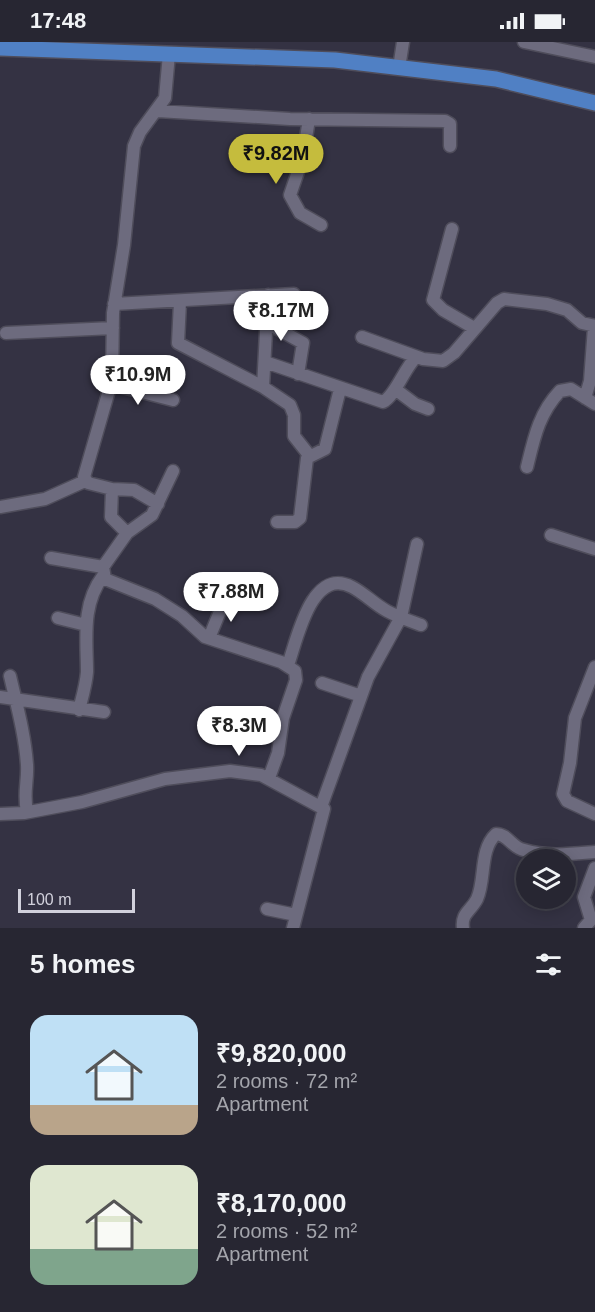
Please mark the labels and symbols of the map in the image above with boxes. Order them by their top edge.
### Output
pin: ₹9.82M [227,134,325,185]
pin: ₹8.17M [232,291,330,342]
pin: ₹10.9M [89,355,187,406]
pin: ₹7.88M [182,572,280,623]
pin: ₹8.3M [197,706,281,757]
scale bar [18,886,135,914]

